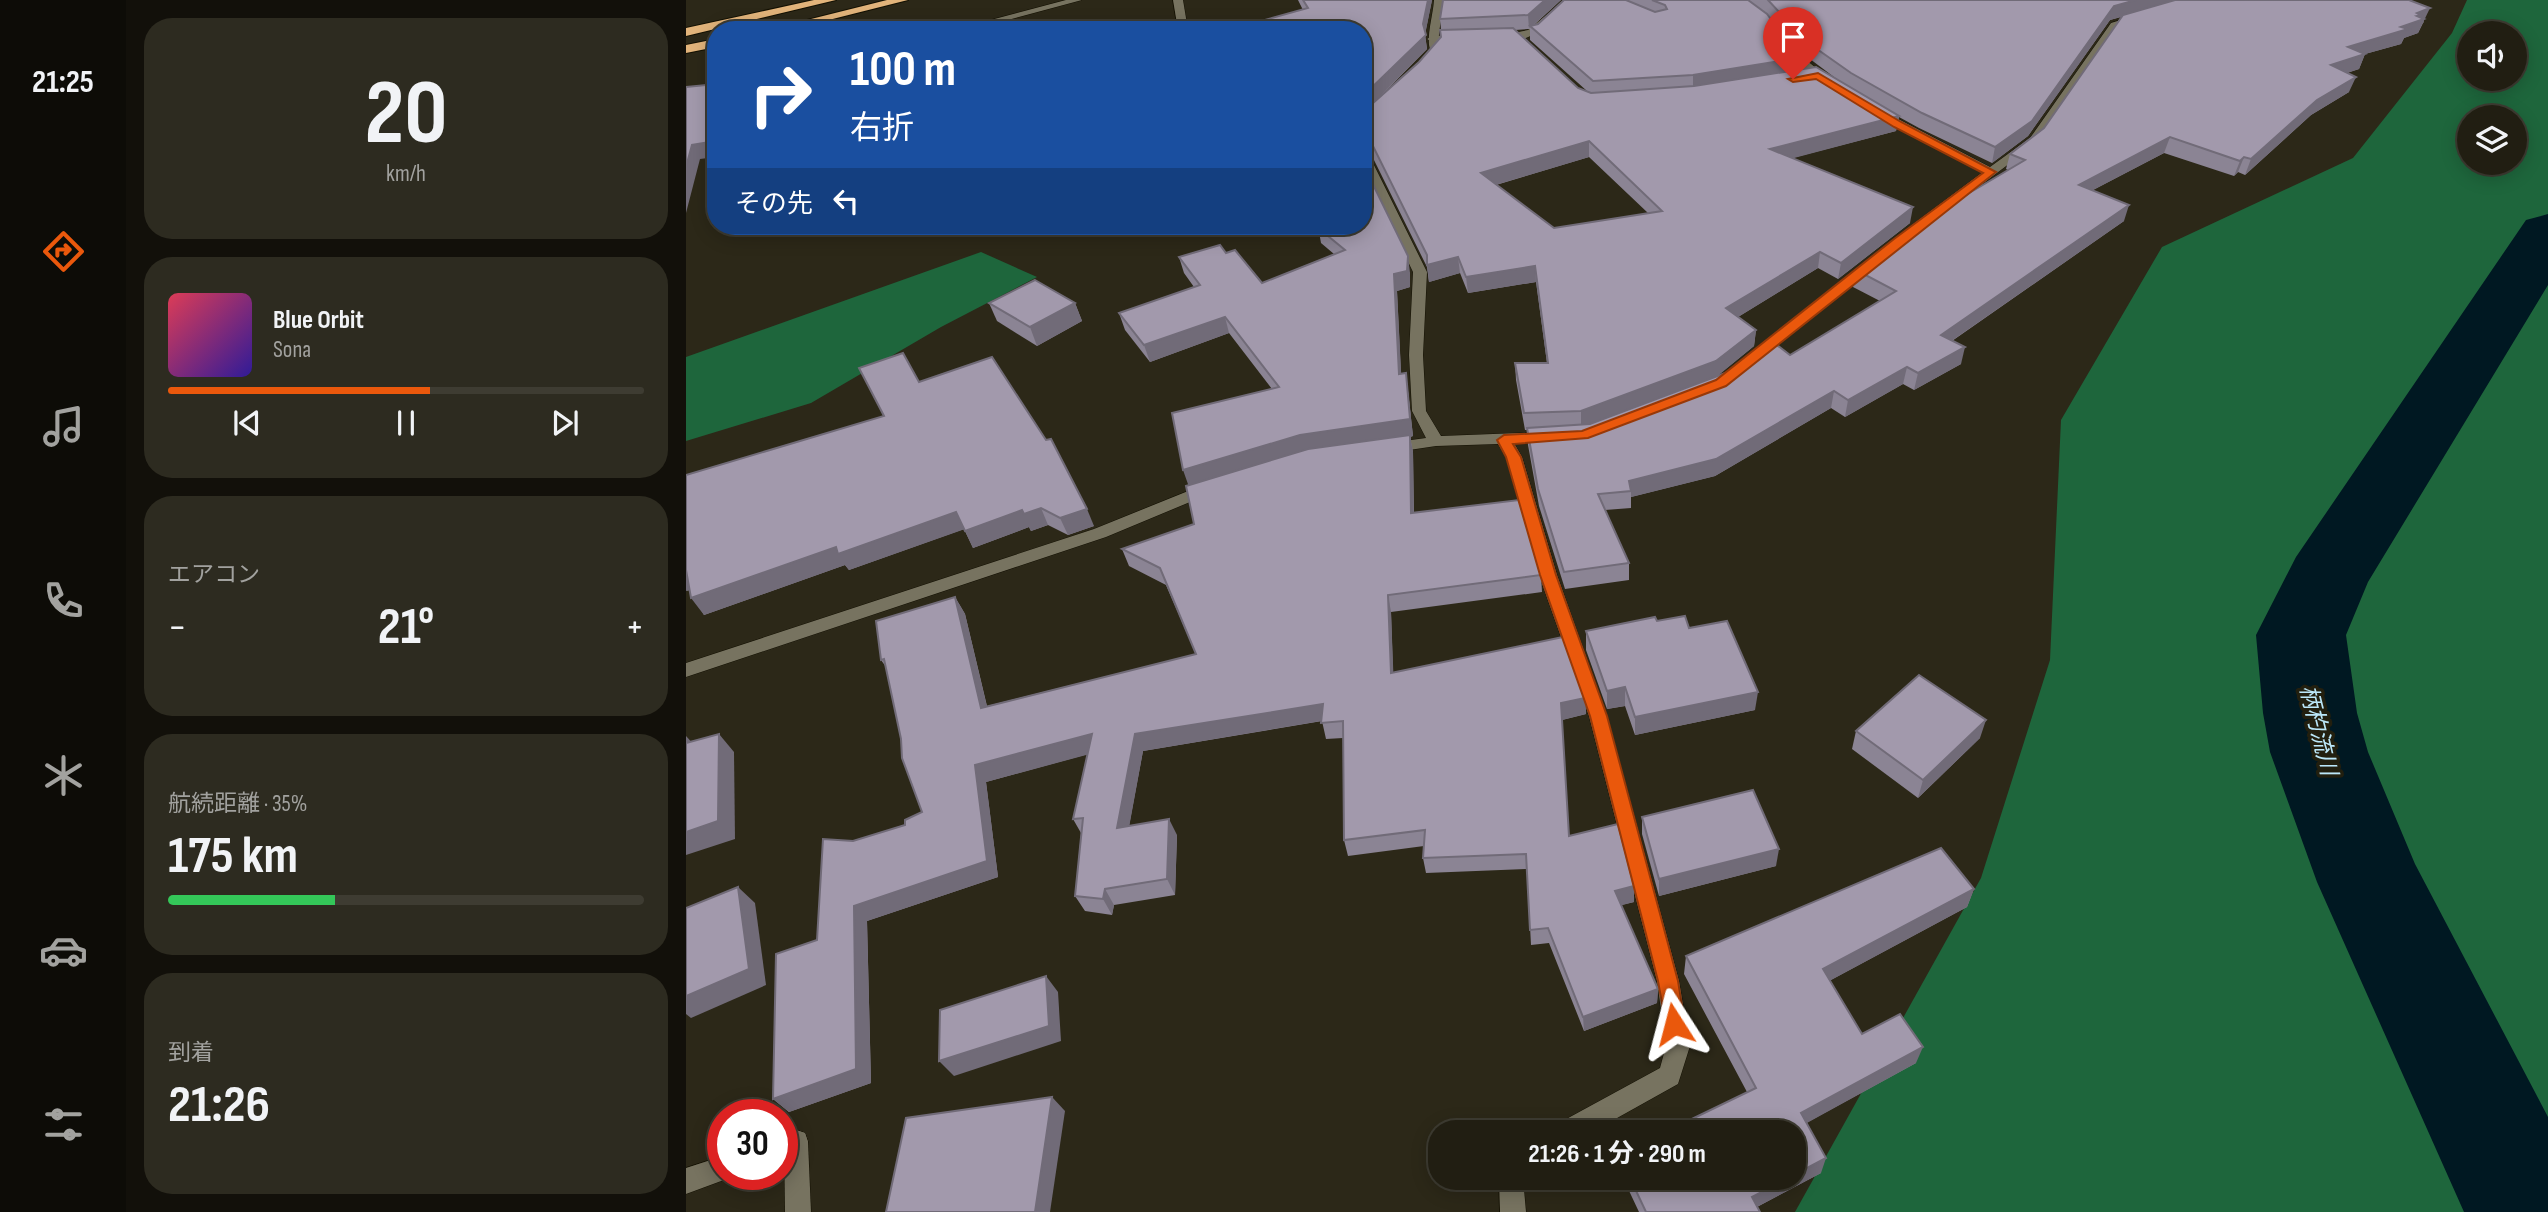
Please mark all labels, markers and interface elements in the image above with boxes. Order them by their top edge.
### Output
pin [1763,7,1823,79]
icon: arrive [1774,18,1812,56]
map controls [2457,21,2527,175]
button: sound [2457,21,2527,91]
text: 100 m [850,41,956,100]
icon: right [735,49,826,140]
text: 20 [364,60,448,169]
text: 21:25 [32,63,94,102]
button: layers [2457,105,2527,175]
text: 右折 [850,109,914,148]
text: km/h [386,160,426,188]
icon: left [827,182,865,220]
text: その先 [735,189,813,220]
icon: directions [39,227,88,276]
text: Blue Orbit [273,305,364,336]
text: Sona [273,336,311,364]
icon: music [39,402,88,451]
icon: previous [228,404,266,442]
icon: pause [387,404,425,442]
icon: next [546,404,584,442]
text: エアコン [168,561,260,589]
icon: phone [39,576,88,625]
text: 21° [378,596,434,659]
text: − [168,605,187,650]
text: + [625,605,644,650]
water label: 柄杓流川 [2293,682,2343,781]
icon: climate [39,751,88,800]
text: 航続距離 · 35% [168,790,307,818]
text: 175 km [168,825,298,888]
icon: car [39,926,88,975]
position arrow [1637,987,1711,1061]
text: 到着 [168,1039,214,1067]
text: 21:26 [168,1074,270,1137]
speed limit sign: 30 [707,1099,798,1190]
icon: filters [39,1100,88,1149]
text: 21:26 · 1 分 · 290 m [1528,1139,1706,1170]

